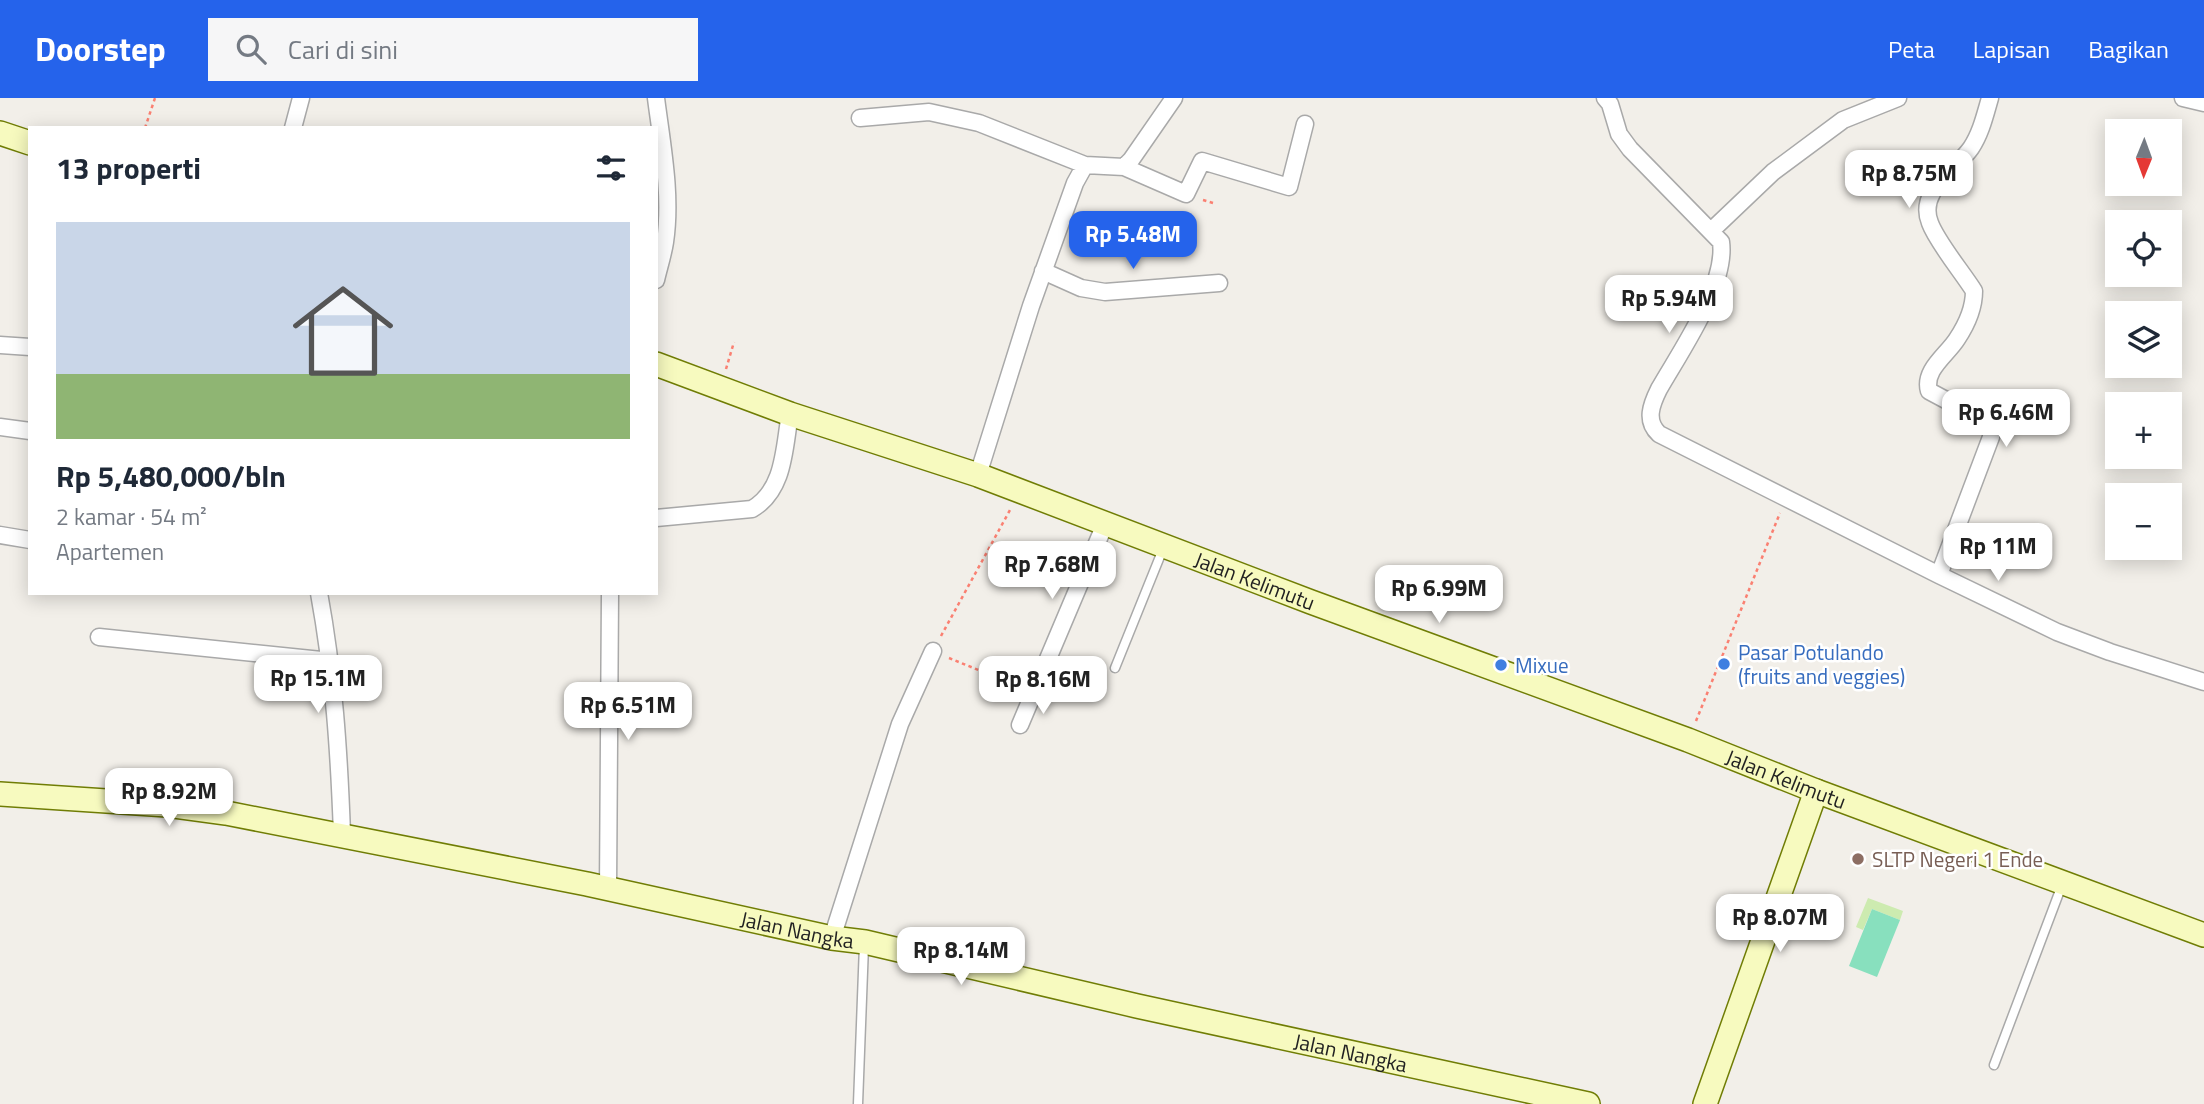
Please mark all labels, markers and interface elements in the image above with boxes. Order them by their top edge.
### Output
search box [208,18,698,81]
text: Doorstep [35,24,166,74]
icon: search [232,30,270,68]
text: Cari di sini [288,30,398,69]
text: Peta [1888,31,1935,67]
text: Lapisan [1973,31,2050,67]
text: Bagikan [2088,31,2169,67]
north arrow [2105,119,2182,196]
map controls [2105,119,2182,560]
text: 13 properti [56,145,201,191]
icon: filters [592,149,630,187]
pin: Rp 8.75M [1837,150,1981,210]
text: Rp 8.75M [1861,155,1957,190]
button: locate [2105,210,2182,287]
pin: Rp 5.48M [1061,212,1205,271]
text: Rp 5.48M [1085,216,1181,251]
icon: home [280,268,406,394]
pin: Rp 5.94M [1597,275,1741,335]
text: Rp 5.94M [1621,280,1717,315]
button: layers [2105,301,2182,378]
pin: Rp 6.46M [1934,390,2078,449]
button: + [2105,392,2182,469]
text: Rp 6.46M [1958,394,2054,429]
text: Rp 5,480,000/bln [56,453,286,499]
button: − [2105,483,2182,560]
text: 2 kamar · 54 m² [56,499,207,534]
pin: Rp 11M [1941,524,2055,583]
text: Rp 11M [1959,528,2037,563]
text: Apartemen [56,534,164,569]
pin: Rp 7.68M [980,542,1124,601]
street label: Jalan Kelimutu [1190,543,1320,618]
text: Rp 7.68M [1004,546,1100,581]
pin: Rp 6.99M [1367,566,1511,625]
text: Rp 6.99M [1391,570,1487,605]
place label: Pasar Potulando (fruits and veggies) [1738,636,1905,692]
place label: Mixue [1515,649,1569,681]
pin: Rp 15.1M [246,656,390,715]
pin: Rp 8.16M [971,656,1115,716]
marker: Pasar Potulando (fruits and veggies) [1716,656,1732,672]
marker: Mixue [1493,657,1509,673]
text: Rp 15.1M [270,660,366,695]
text: Rp 8.16M [995,661,1091,696]
pin: Rp 6.51M [556,682,700,742]
text: Rp 6.51M [580,687,676,722]
street label: Jalan Kelimutu [1721,741,1851,817]
pin: Rp 8.92M [97,768,241,828]
text: Rp 8.92M [121,773,217,808]
place label: SLTP Negeri 1 Ende [1872,843,2043,875]
marker: SLTP Negeri 1 Ende [1850,851,1866,867]
pin: Rp 8.07M [1708,894,1852,954]
text: Rp 8.07M [1732,899,1828,934]
street label: Jalan Nangka [737,902,856,957]
pin: Rp 8.14M [889,928,1033,987]
text: Rp 8.14M [913,932,1009,967]
street label: Jalan Nangka [1291,1025,1411,1080]

